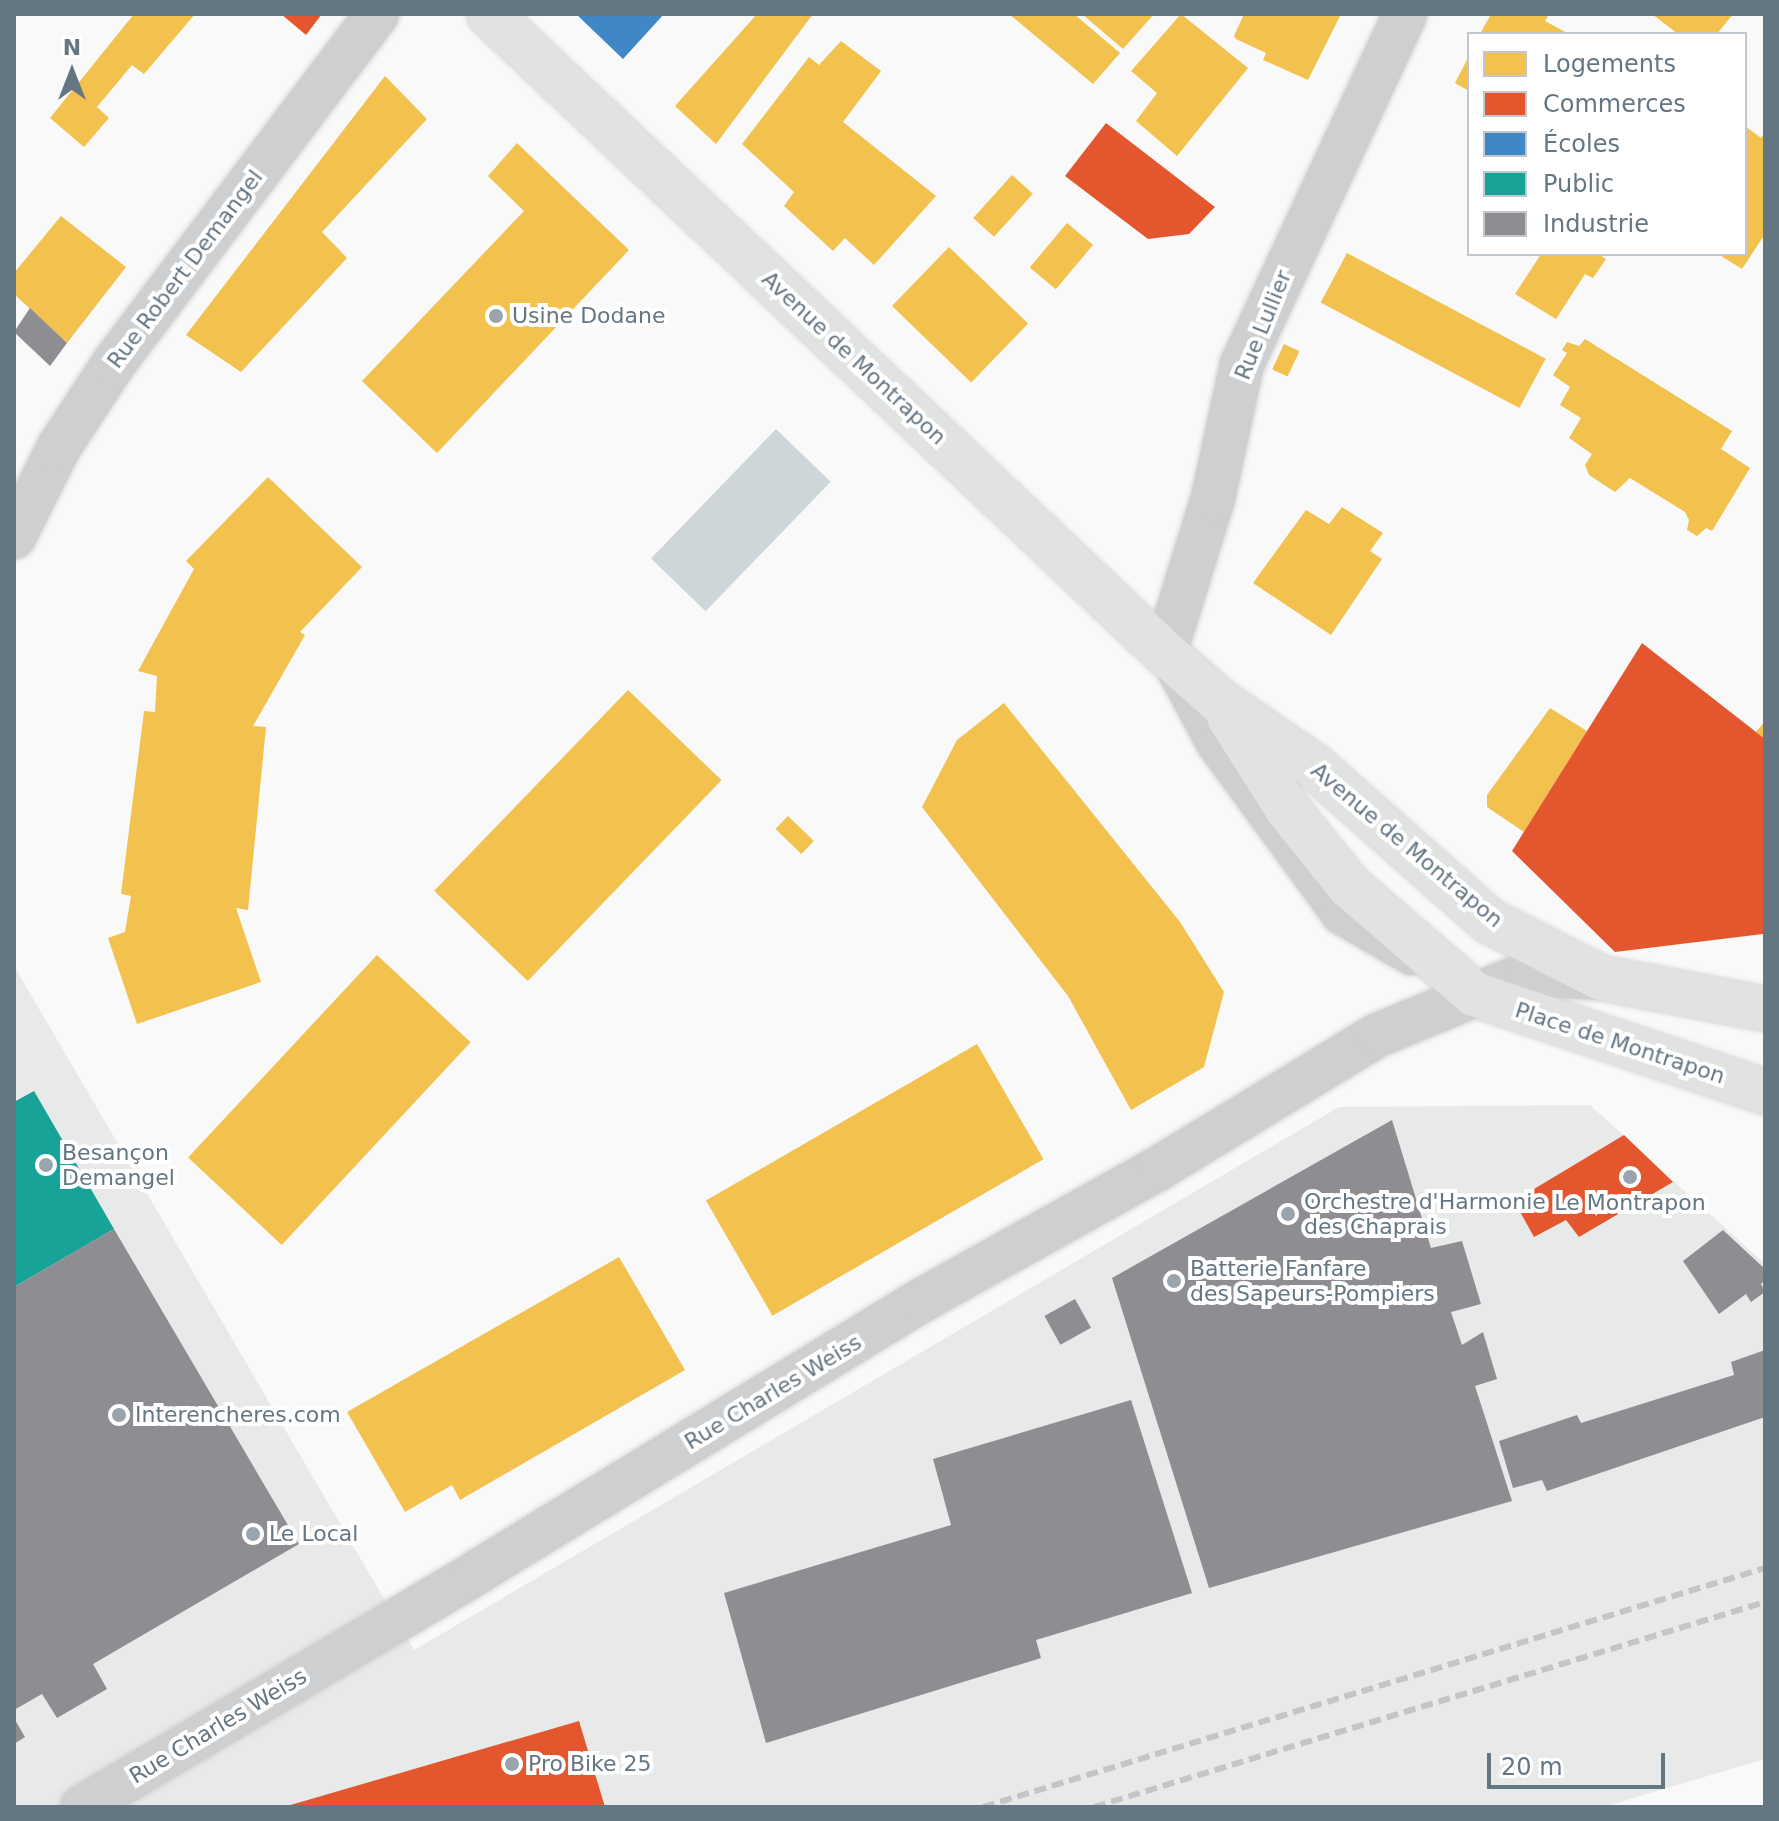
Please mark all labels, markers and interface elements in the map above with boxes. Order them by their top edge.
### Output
north arrow [32,32,112,112]
legend [1467,32,1747,256]
text: N [63,35,81,60]
text: Logements [1543,50,1676,78]
text: Commerces [1543,90,1686,118]
text: Écoles [1543,130,1620,158]
street label: Rue Robert Demangel [102,165,268,373]
text: Public [1543,170,1614,198]
text: Industrie [1543,210,1649,238]
street label: Avenue de Montrapon [756,266,952,450]
street label: Rue Lullier [1229,267,1297,383]
place label: Usine Dodane [512,303,665,329]
marker: Usine Dodane [487,307,505,325]
street label: Avenue de Montrapon [1306,757,1508,933]
street label: Place de Montrapon [1512,997,1728,1089]
place label: Besançon Demangel [62,1139,175,1190]
marker: Besançon Demangel [37,1156,55,1174]
marker: Le Montrapon [1621,1168,1639,1186]
place label: Orchestre d'Harmonie des Chaprais [1304,1188,1546,1240]
place label: Le Montrapon [1554,1190,1706,1216]
marker: Orchestre d'Harmonie des Chaprais [1279,1205,1297,1223]
place label: Batterie Fanfare des Sapeurs-Pompiers [1190,1255,1435,1306]
marker: Batterie Fanfare des Sapeurs-Pompiers [1165,1272,1183,1290]
street label: Rue Charles Weiss [680,1329,866,1455]
place label: Interencheres.com [135,1402,341,1428]
marker: Interencheres.com [110,1406,128,1424]
place label: Le Local [269,1521,358,1547]
marker: Le Local [244,1525,262,1543]
street label: Rue Charles Weiss [125,1663,311,1789]
scale bar [1491,1737,1669,1787]
place label: Pro Bike 25 [528,1751,652,1777]
text: 20 m [1501,1753,1563,1781]
marker: Pro Bike 25 [503,1755,521,1773]

